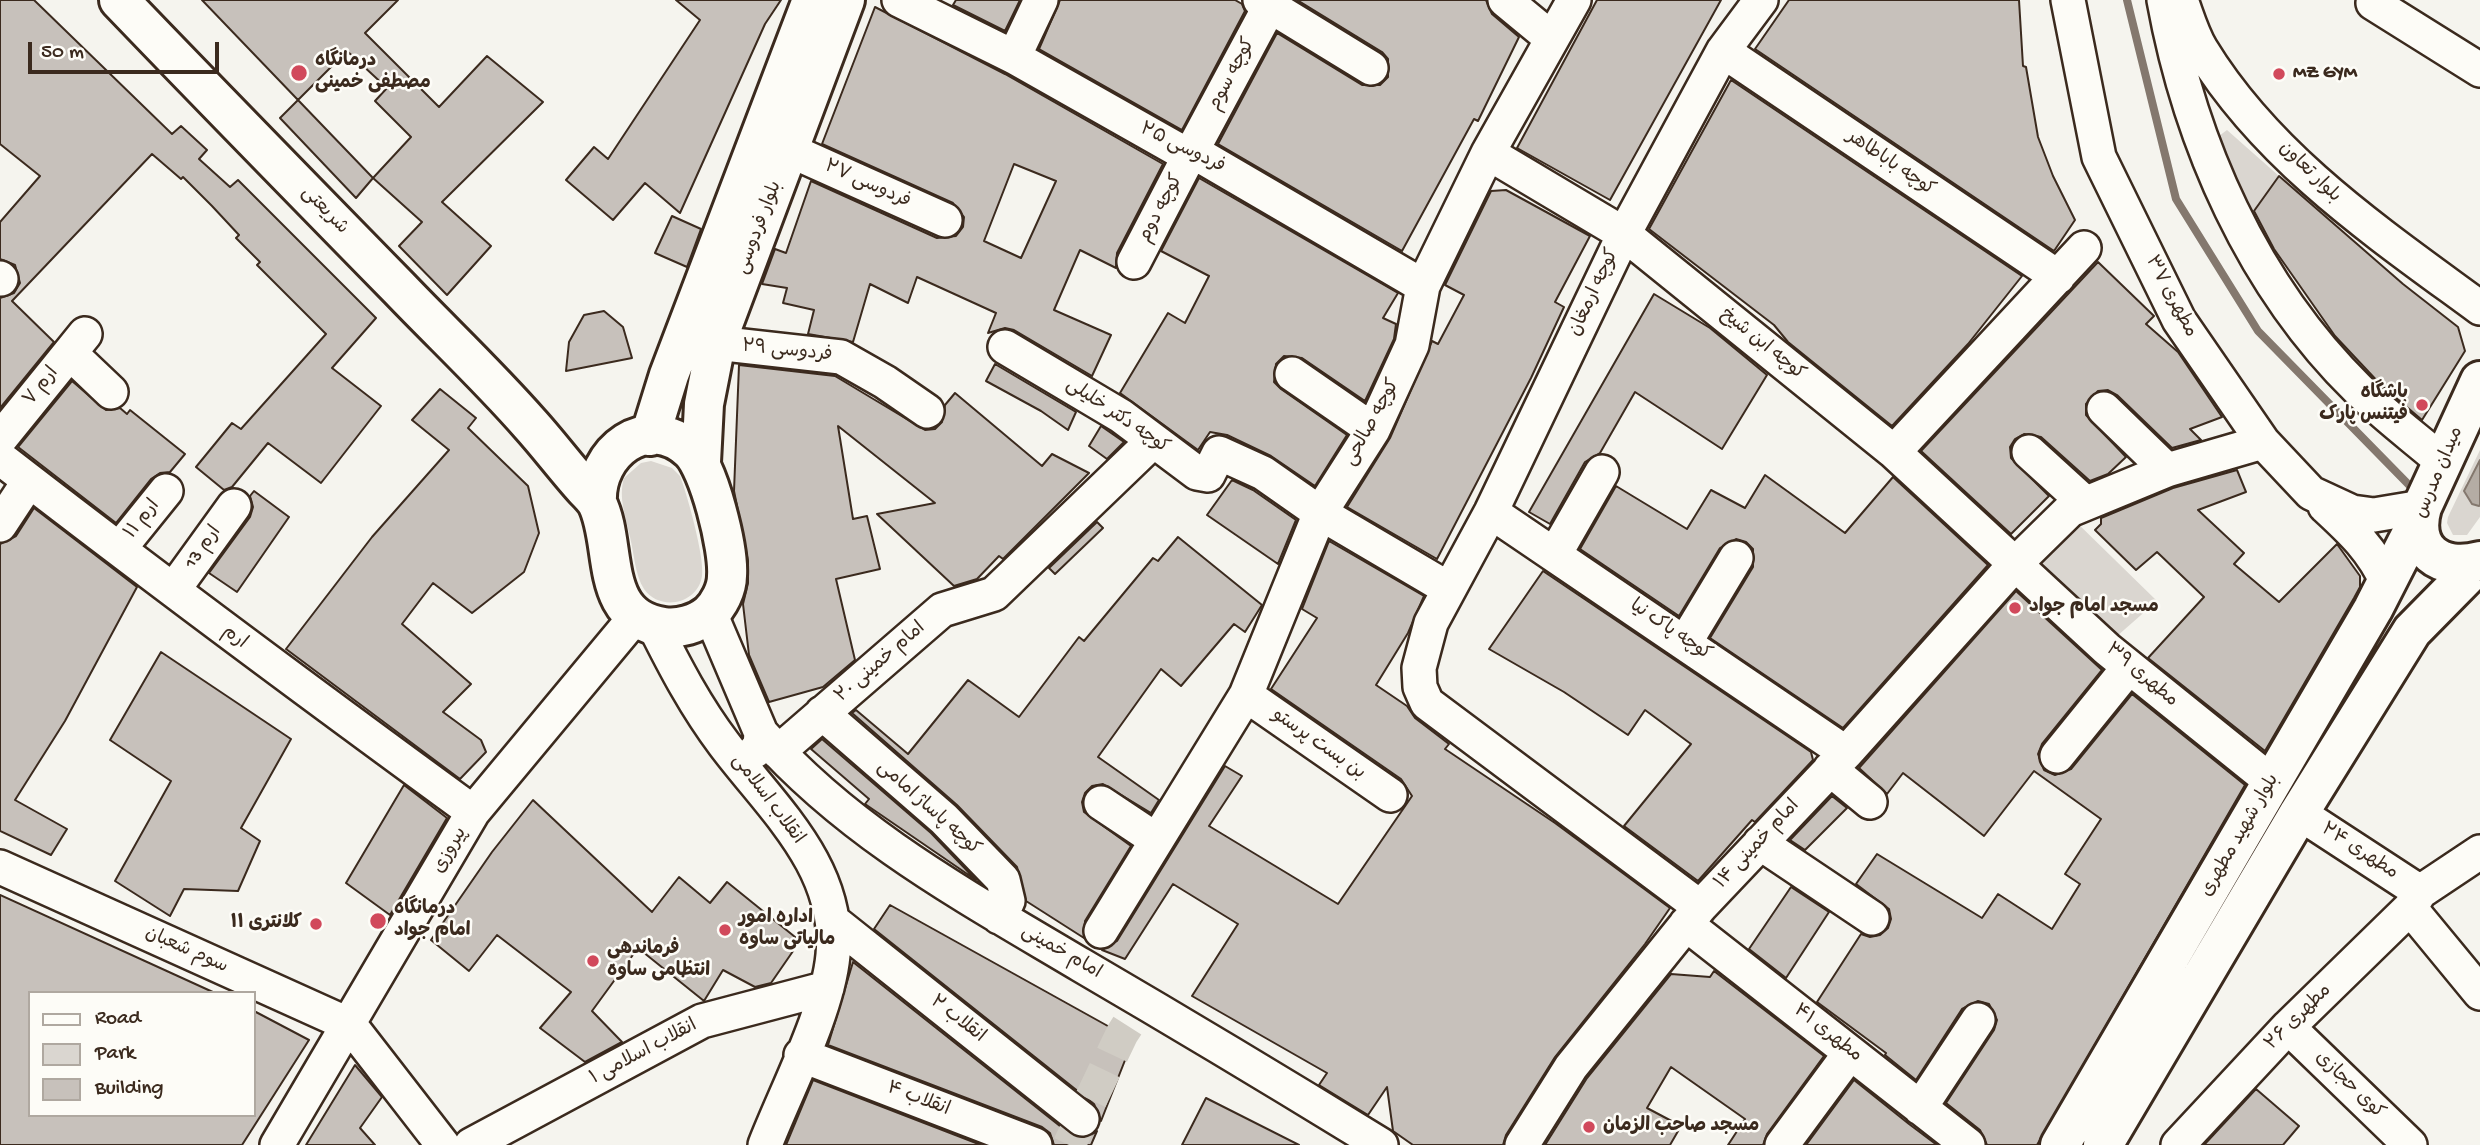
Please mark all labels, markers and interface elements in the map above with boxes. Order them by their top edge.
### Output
scale bar [32,28,222,72]
street label: کوچه سوم [1204,35,1262,115]
text: 50 m [41,41,84,66]
place label: درمانگاه مصطفی خمینی [315,51,431,95]
marker: درمانگاه مصطفی خمینی [289,63,309,83]
place label: MZ GYM [2293,63,2357,85]
marker: MZ GYM [2271,66,2287,82]
street label: فردوسی ۲۵ [1136,119,1228,179]
street label: کوچه باباطاهر [1841,126,1939,202]
street label: بلوار تعاون [2273,138,2345,208]
street label: فردوسی ۲۷ [820,156,914,214]
street label: کوچه دوم [1135,171,1189,247]
street label: بلوار فردوسی [732,178,788,278]
street label: شریعتی [296,182,352,240]
street label: کوچه ارمغان [1565,246,1625,340]
street label: مطهری ۳۷ [2139,252,2201,342]
street label: کوچه ابن شیخ [1715,304,1809,386]
street label: فردوسی ۲۹ [741,336,833,368]
street label: ارم ۷ [19,363,65,411]
street label: کوچه دکتر خلیلی [1061,374,1173,460]
street label: کوچه صالحی [1340,376,1406,470]
place label: باشگاه فیتنس پارک [2319,383,2408,427]
marker: باشگاه فیتنس پارک [2414,397,2430,413]
street label: میدان مدرس [2411,424,2469,522]
street label: ارم ۱۱ [120,496,166,544]
street label: ارم 13 [181,522,227,574]
street label: کوچه پاک نیا [1625,595,1715,667]
place label: مسجد امام جواد [2029,597,2159,619]
marker: مسجد امام جواد [2007,600,2023,616]
street label: امام خمینی ۲۰ [831,618,931,708]
street label: ارم [217,621,251,655]
street label: مطهری ۳۹ [2100,639,2182,713]
street label: بن بست پرستو [1267,704,1369,786]
street label: انقلاب اسلامی [726,750,808,850]
street label: کوچه پاساژ امامی [872,757,984,861]
street label: بلوار شهید مطهری [2197,771,2285,901]
street label: امام خمینی ۱۴ [1711,795,1805,895]
street label: مطهری ۲۴ [2316,819,2402,885]
street label: پیروزی [429,824,473,878]
place label: درمانگاه امام جواد [394,899,471,943]
place label: اداره امور مالیاتی ساوه [739,908,835,952]
marker: درمانگاه امام جواد [368,911,388,931]
place label: کلانتری ۱۱ [231,913,302,935]
marker: کلانتری ۱۱ [308,916,324,932]
street label: امام خمینی [1017,921,1105,985]
marker: اداره امور مالیاتی ساوه [717,922,733,938]
street label: سوم شعبان [141,923,231,979]
place label: فرماندهی انتظامی ساوه [607,939,710,983]
marker: فرماندهی انتظامی ساوه [585,953,601,969]
street label: مطهری ۲۶ [2261,980,2337,1056]
legend [28,991,256,1117]
street label: انقلاب ۲ [925,991,989,1049]
street label: مطهری ۴۱ [1788,1000,1866,1068]
text: Road [95,1007,141,1032]
street label: انقلاب اسلامی ۱ [586,1015,702,1091]
text: Park [95,1042,135,1067]
street label: کوی حجازی [2309,1047,2389,1125]
text: Building [95,1077,164,1102]
street label: انقلاب ۴ [883,1078,953,1122]
place label: مسجد صاحب الزمان [1603,1116,1759,1138]
marker: مسجد صاحب الزمان [1581,1119,1597,1135]

